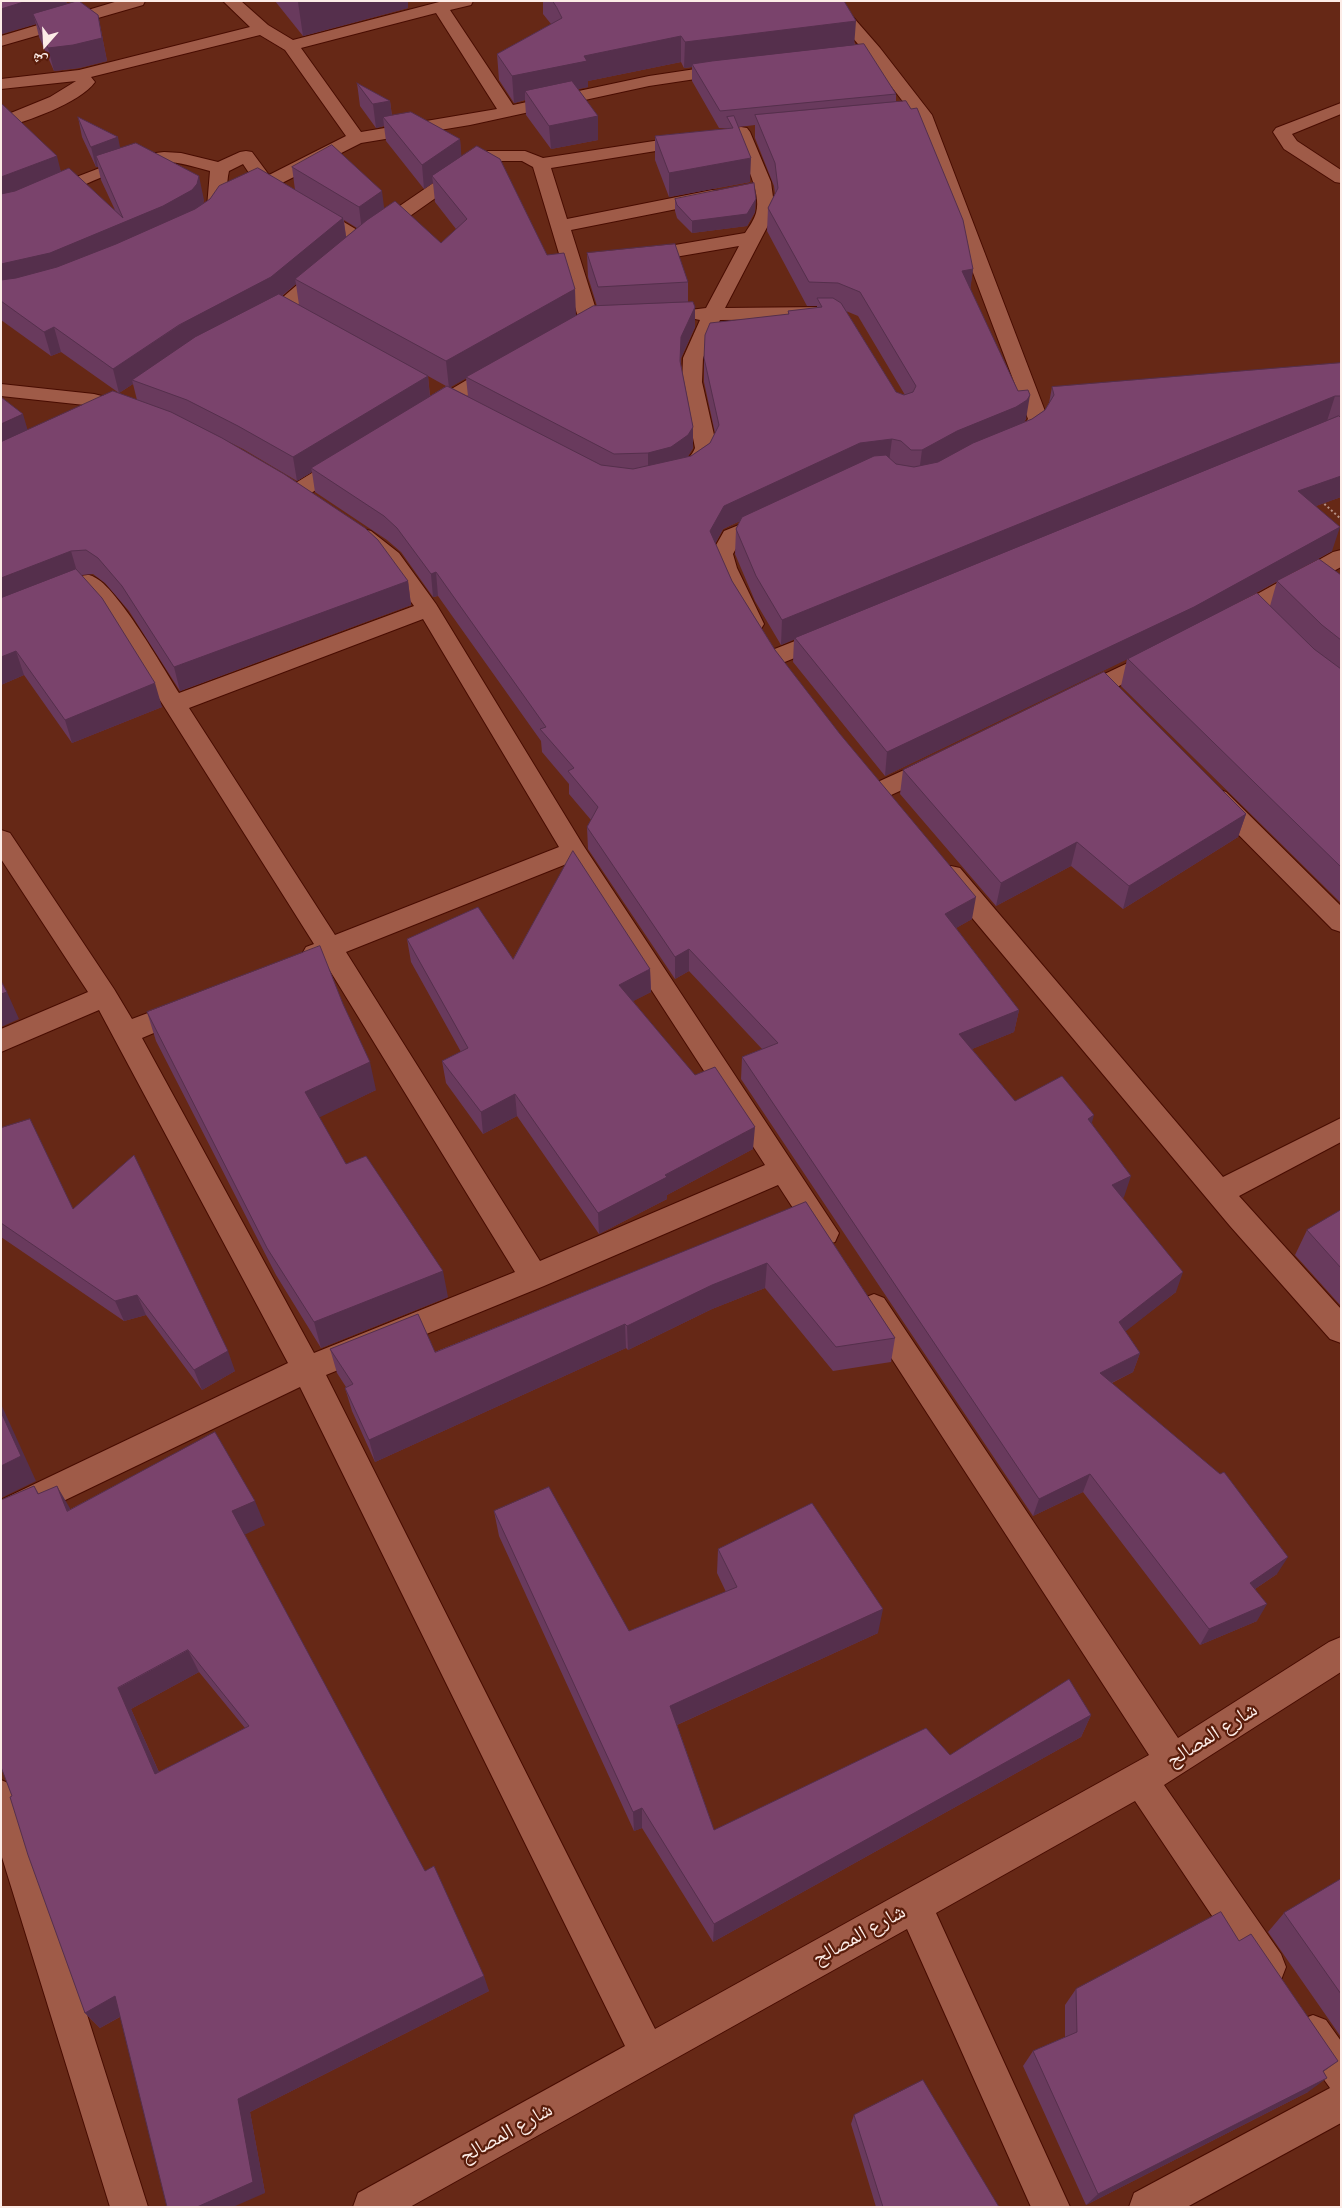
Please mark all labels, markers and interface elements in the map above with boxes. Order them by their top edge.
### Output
north arrow [20,20,70,70]
text: ش [30,49,50,70]
street label: شارع المصالح [1162,1697,1262,1773]
street label: شارع المصالح [808,1899,910,1971]
street label: شارع المصالح [455,2097,557,2169]

